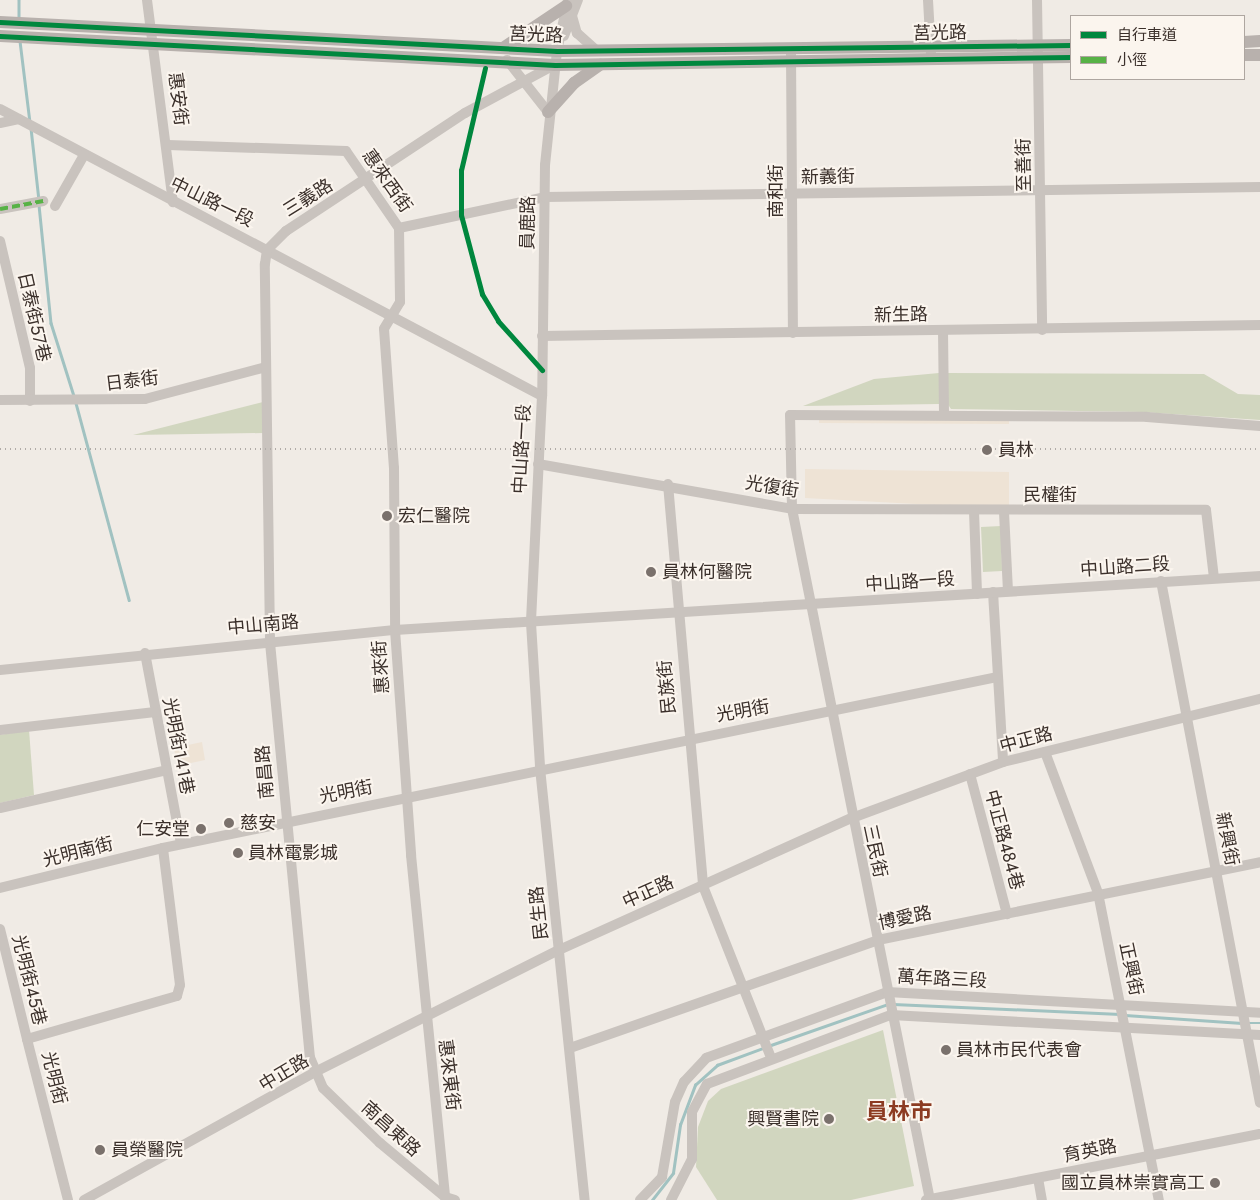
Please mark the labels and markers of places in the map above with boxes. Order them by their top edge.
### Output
place label: 員林 [998,439,1034,461]
marker: 員林 [980,443,994,457]
place label: 宏仁醫院 [398,505,470,527]
marker: 宏仁醫院 [380,509,394,523]
place label: 員林何醫院 [662,561,752,583]
marker: 員林何醫院 [644,565,658,579]
place label: 慈安 [240,812,276,834]
marker: 慈安 [222,816,236,830]
place label: 仁安堂 [136,818,190,840]
marker: 仁安堂 [194,822,208,836]
place label: 員林電影城 [248,842,338,864]
marker: 員林電影城 [232,847,244,859]
place label: 員林市民代表會 [956,1039,1082,1061]
marker: 員林市民代表會 [940,1044,952,1056]
place label: 興賢書院 [747,1108,819,1130]
marker: 興賢書院 [823,1113,835,1125]
place label: 員榮醫院 [111,1139,183,1161]
marker: 員榮醫院 [93,1143,107,1157]
place label: 國立員林崇實高工 [1061,1172,1205,1194]
marker: 國立員林崇實高工 [1209,1177,1221,1189]

